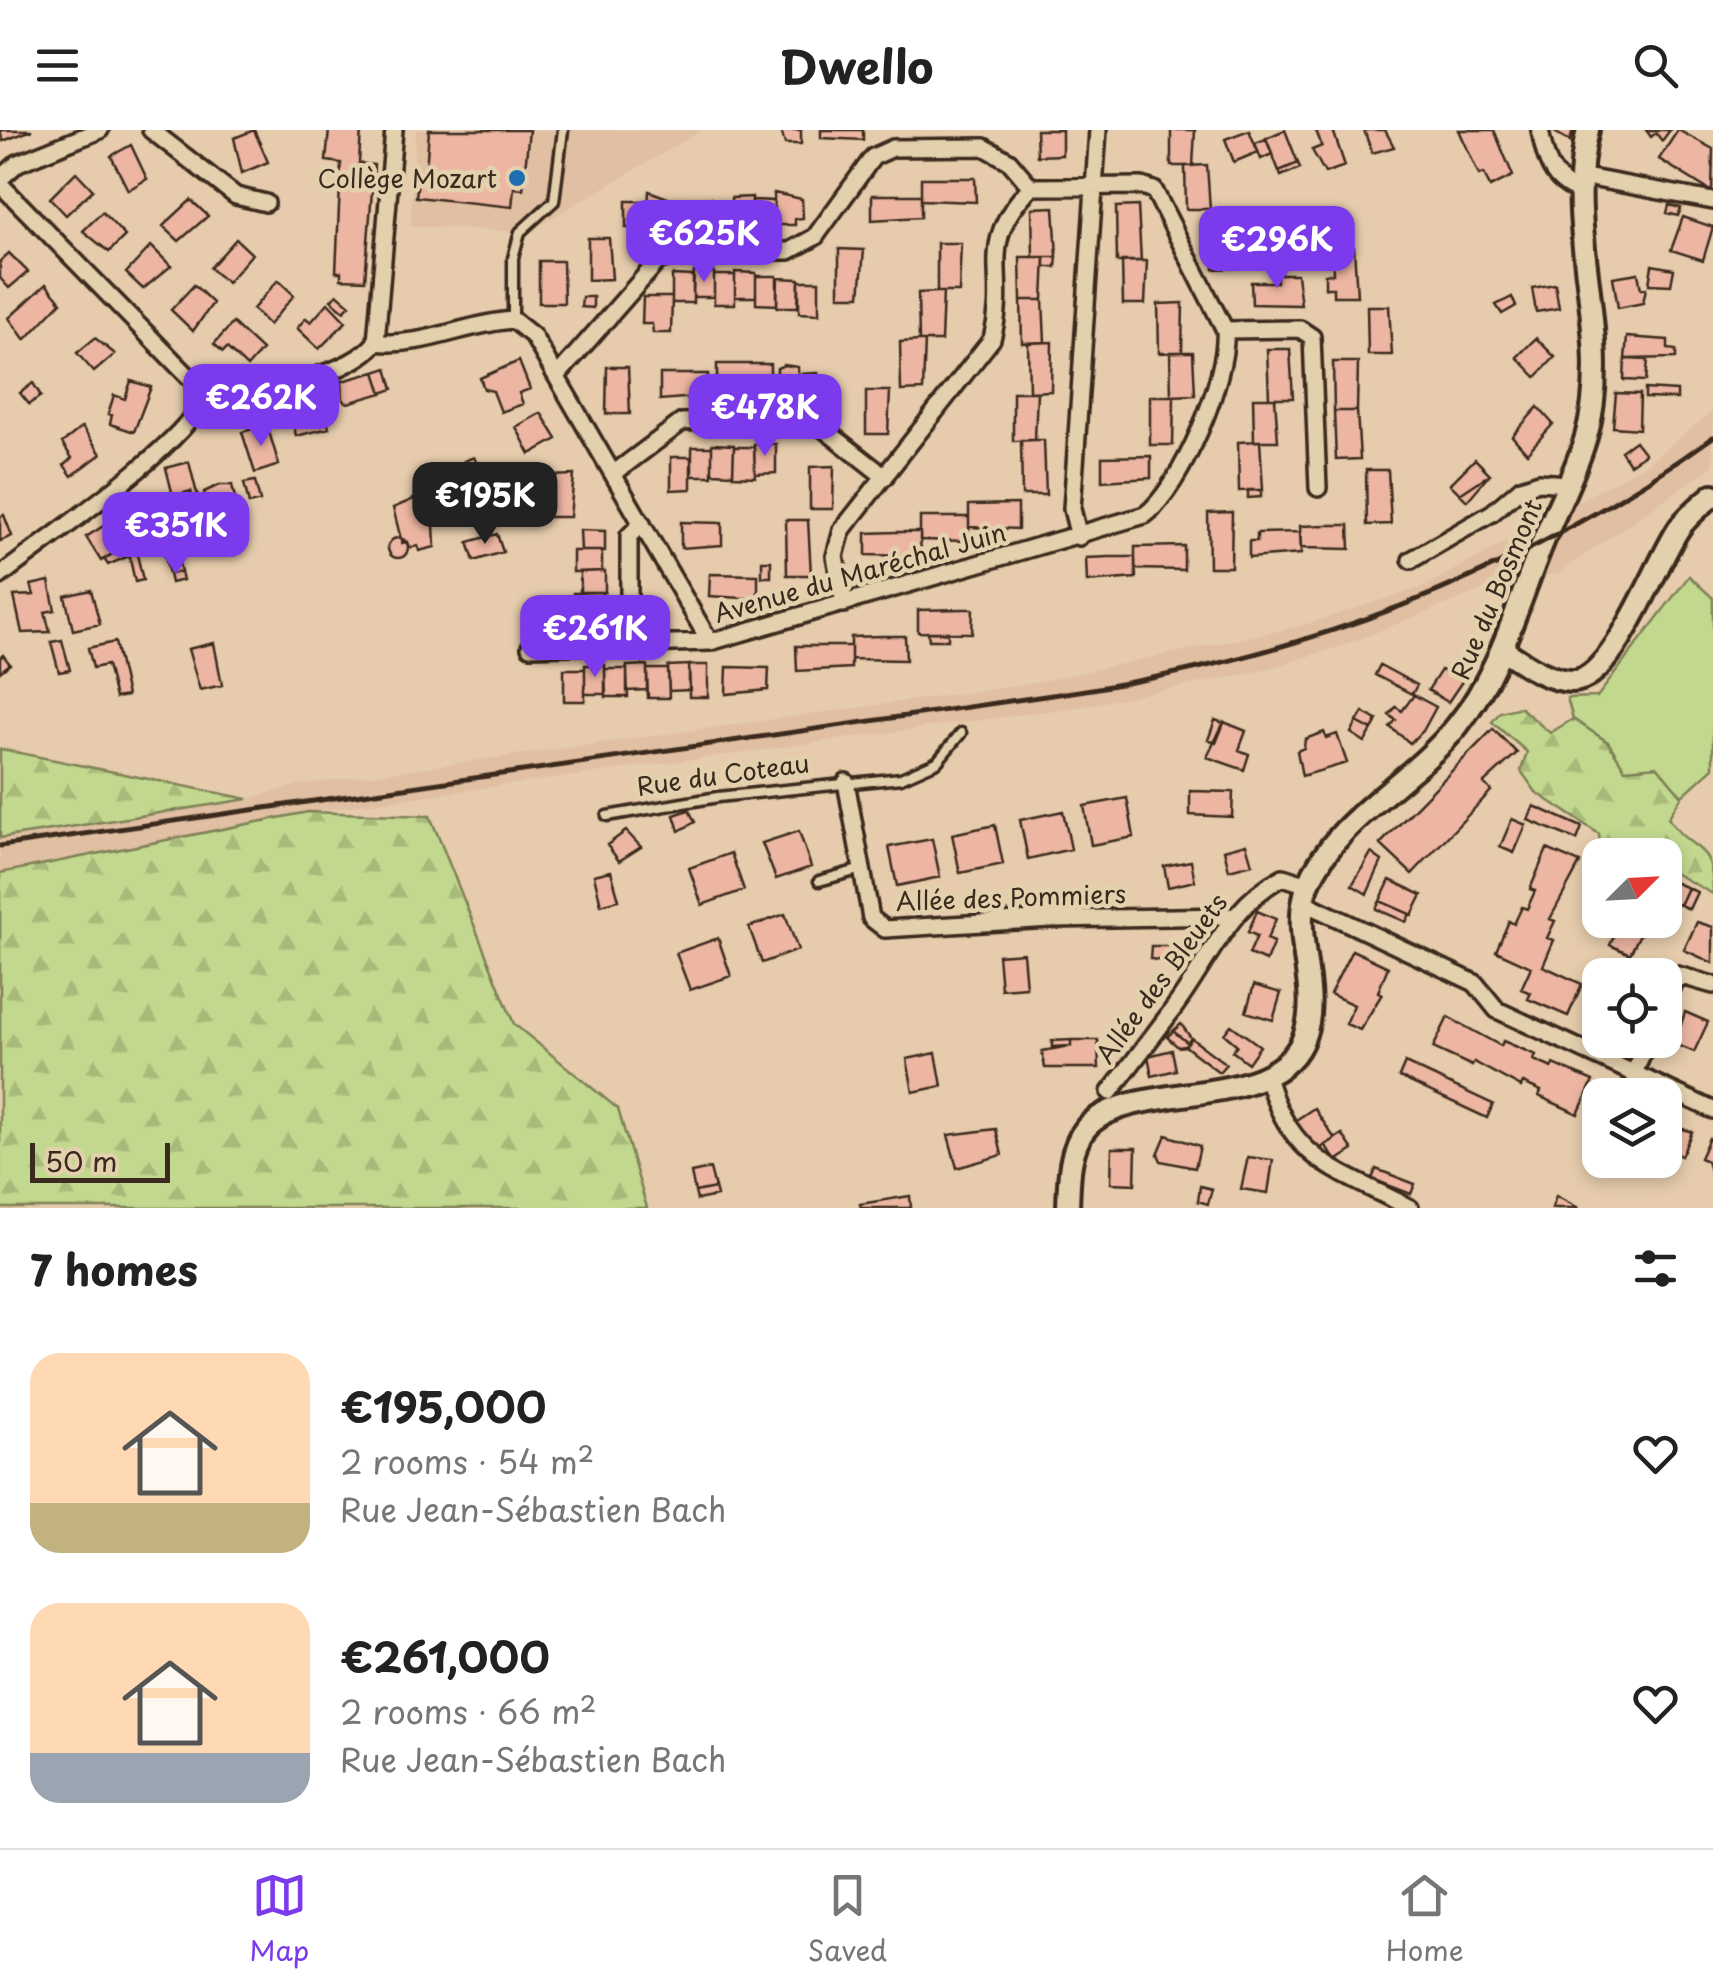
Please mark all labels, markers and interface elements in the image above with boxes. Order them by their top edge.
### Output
text: Dwello [780,31,933,99]
icon: menu [30,38,85,93]
icon: search [1628,38,1683,93]
place label: Collège Mozart [318,159,497,197]
marker: Collège Mozart [506,167,528,189]
pin: €625K [634,200,774,285]
pin: €296K [1207,206,1347,291]
text: €625K [648,208,760,256]
text: €296K [1221,214,1333,262]
pin: €262K [191,364,331,449]
text: €262K [205,372,317,420]
pin: €478K [695,374,835,459]
text: €478K [711,382,819,430]
pin: €195K [415,462,555,547]
text: €195K [434,470,536,518]
pin: €351K [106,492,246,577]
street label: Rue du Bosmont [1441,493,1551,685]
text: €351K [124,500,228,548]
street label: Avenue du Maréchal Juin [709,512,1011,632]
pin: €261K [525,595,665,680]
text: €261K [542,603,648,651]
street label: Rue du Coteau [634,743,812,805]
north arrow [1582,838,1682,938]
map controls [1582,838,1682,1178]
street label: Allée des Pommiers [895,874,1127,920]
street label: Allée des Bleuets [1086,885,1236,1071]
button: locate [1582,958,1682,1058]
button: layers [1582,1078,1682,1178]
scale bar [30,1138,170,1182]
text: 50 m [45,1139,118,1182]
text: 7 homes [30,1237,198,1300]
icon: filters [1628,1241,1683,1296]
text: €195,000 [340,1374,546,1437]
icon: home [110,1393,230,1513]
icon: heart [1628,1426,1683,1481]
text: 2 rooms · 54 m² [340,1437,594,1485]
text: Rue Jean-Sébastien Bach [340,1485,726,1533]
text: €261,000 [340,1624,550,1687]
icon: home [110,1643,230,1763]
icon: heart [1628,1676,1683,1731]
text: 2 rooms · 66 m² [340,1687,597,1735]
text: Rue Jean-Sébastien Bach [340,1735,726,1783]
tab: Map [249,1868,309,1971]
tab: Saved [808,1868,887,1971]
tab: Home [1386,1868,1464,1971]

